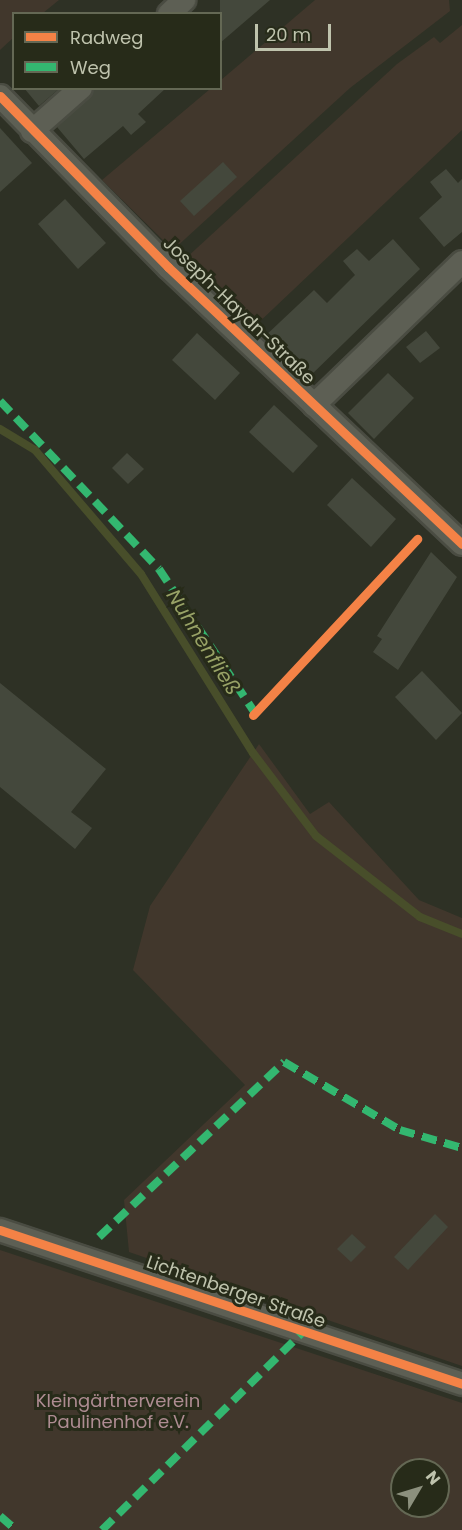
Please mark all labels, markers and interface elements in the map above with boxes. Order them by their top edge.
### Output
legend [12,12,222,90]
scale bar [258,12,334,50]
text: 20 m [266,22,311,47]
text: Radweg [70,25,143,50]
text: Weg [70,55,111,80]
street label: Joseph-Haydn-Straße [158,233,320,389]
water label: Nuhnenfließ [161,585,245,699]
street label: Lichtenberger Straße [144,1251,328,1333]
park label: Kleingärtnerverein Paulinenhof e.V. [36,1391,200,1434]
north arrow [390,1458,450,1518]
text: N [420,1466,446,1490]

